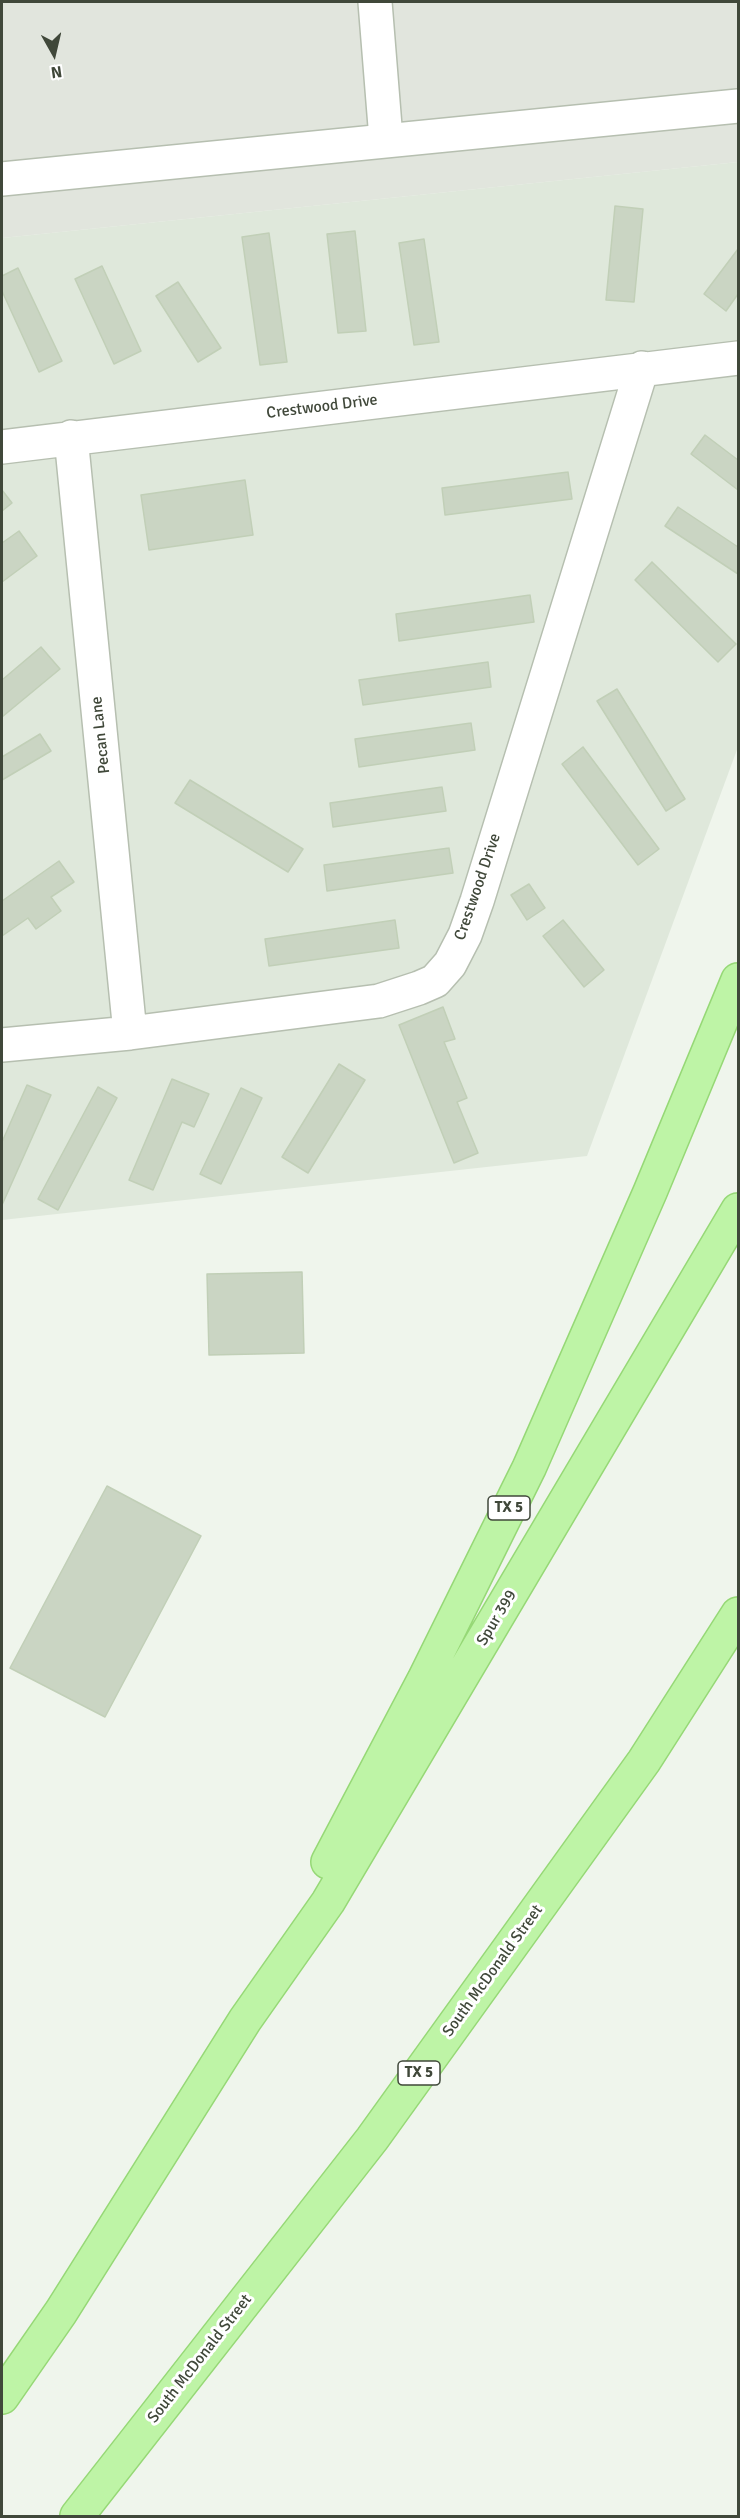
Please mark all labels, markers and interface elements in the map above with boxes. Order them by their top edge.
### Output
north arrow [24,24,84,84]
text: N [50,61,63,83]
street label: Crestwood Drive [265,391,379,423]
street label: Pecan Lane [87,695,115,775]
street label: Crestwood Drive [451,831,505,943]
road number: TX 5 [488,1496,530,1520]
street label: Spur 399 [473,1587,521,1649]
street label: South McDonald Street [439,1901,547,2041]
road number: TX 5 [398,2061,440,2085]
street label: South McDonald Street [144,2291,256,2427]

